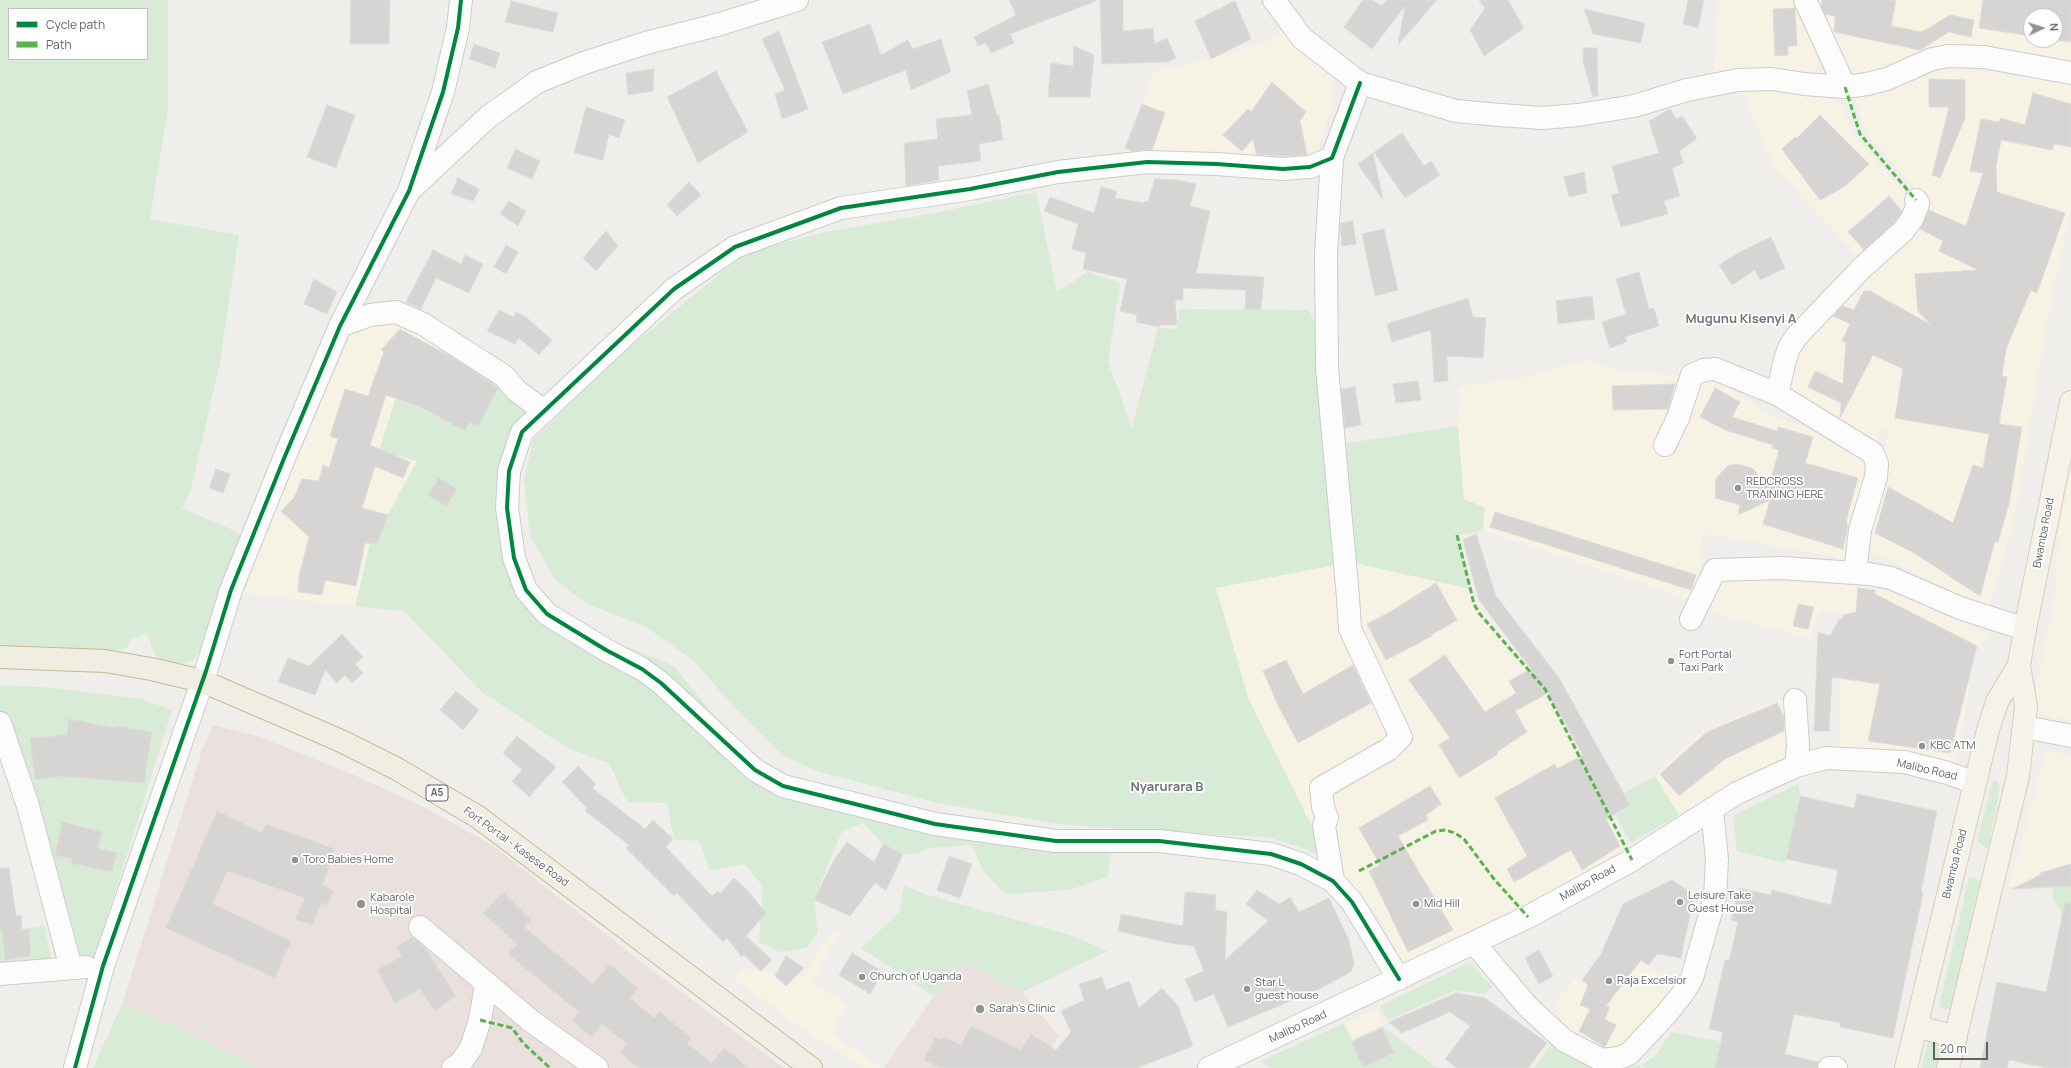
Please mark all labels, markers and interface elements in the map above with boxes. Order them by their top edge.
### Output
legend [8,8,148,60]
north arrow [2023,8,2063,48]
text: Cycle path [46,16,105,33]
text: N [2047,23,2062,32]
text: Path [46,36,72,53]
district label: Mugunu Kisenyi A [1685,311,1797,327]
place label: REDCROSS TRAINING HERE [1746,475,1824,501]
marker: REDCROSS TRAINING HERE [1733,483,1743,493]
street label: Bwamba Road [2031,497,2057,569]
place label: Fort Portal Taxi Park [1679,648,1732,674]
marker: Fort Portal Taxi Park [1666,656,1676,666]
place label: KBC ATM [1930,739,1975,753]
marker: KBC ATM [1917,741,1927,751]
street label: Malibo Road [1895,757,1959,783]
district label: Nyarurara B [1131,779,1203,795]
road number: A5 [426,785,448,801]
street label: Fort Portal - Kasese Road [461,804,571,890]
street label: Bwamba Road [1940,828,1970,900]
place label: Toro Babies Home [303,853,394,867]
marker: Toro Babies Home [290,855,300,865]
street label: Malibo Road [1558,862,1618,904]
place label: Leisure Take Guest House [1688,889,1754,915]
place label: Kabarole Hospital [370,891,415,917]
place label: Mid Hill [1424,897,1460,911]
marker: Leisure Take Guest House [1675,897,1685,907]
marker: Kabarole Hospital [355,898,367,910]
marker: Mid Hill [1411,899,1421,909]
place label: Church of Uganda [870,970,962,984]
marker: Church of Uganda [857,972,867,982]
place label: Raja Excelsior [1617,974,1687,988]
place label: Star L guest house [1255,976,1319,1002]
marker: Raja Excelsior [1604,976,1614,986]
marker: Star L guest house [1242,984,1252,994]
place label: Sarah's Clinic [989,1002,1056,1016]
marker: Sarah's Clinic [974,1003,986,1015]
street label: Malibo Road [1267,1008,1329,1046]
scale bar [1935,1034,1990,1060]
text: 20 m [1940,1040,1967,1057]

